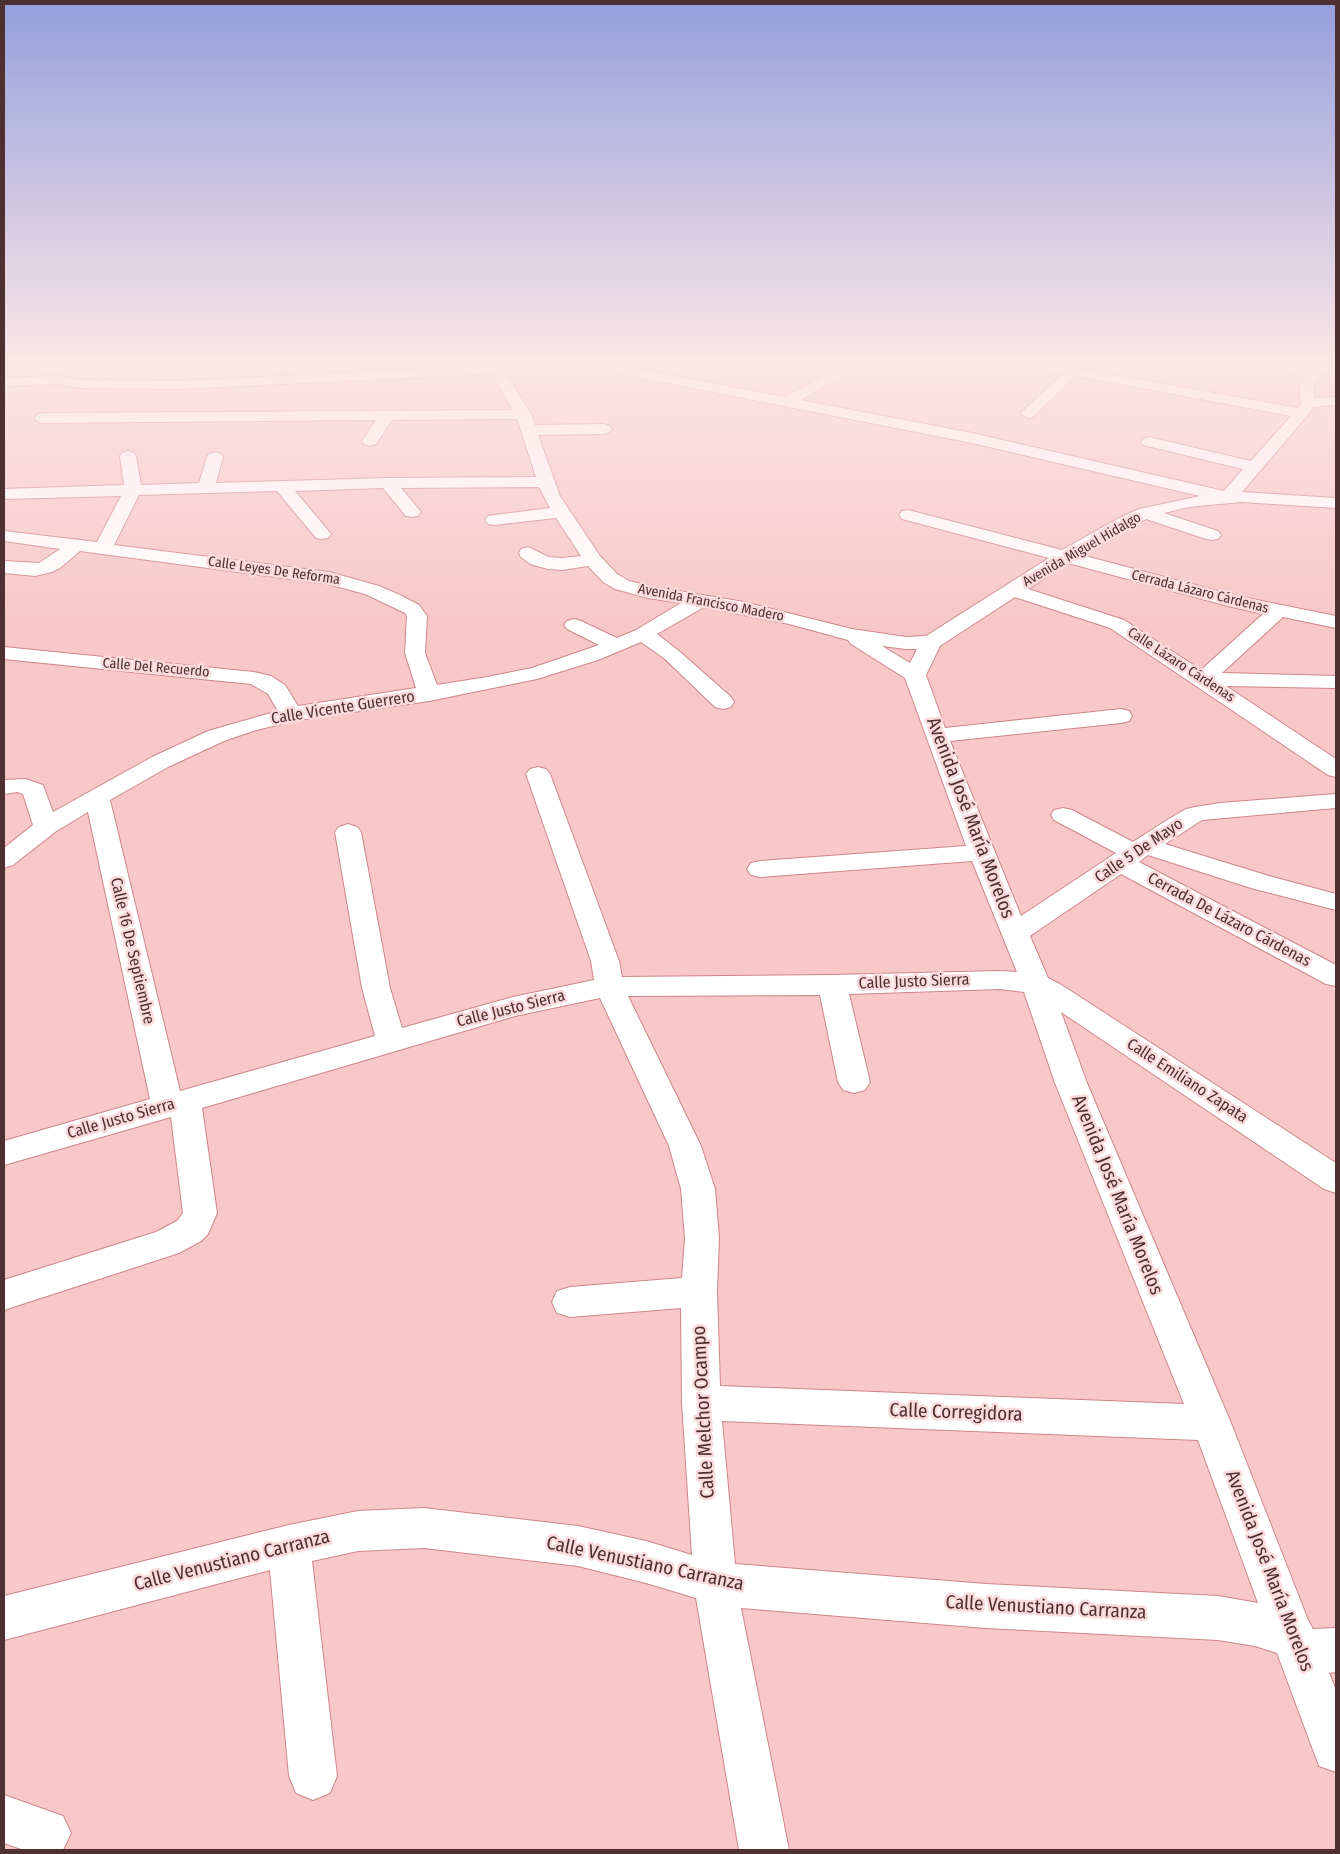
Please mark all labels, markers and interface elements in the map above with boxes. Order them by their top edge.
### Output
street label: Avenida Miguel Hidalgo [1020,509,1144,591]
street label: Calle Leyes De Reforma [207,553,341,589]
street label: Cerrada Lázaro Cárdenas [1130,567,1270,617]
street label: Avenida Francisco Madero [637,581,785,625]
street label: Calle Lázaro Cárdenas [1124,624,1238,706]
street label: Calle Del Recuerdo [102,655,210,681]
street label: Calle Vicente Guerrero [270,687,416,729]
street label: Avenida José María Morelos [921,714,1019,922]
street label: Calle 5 De Mayo [1091,814,1187,888]
street label: Cerrada De Lázaro Cárdenas [1144,869,1314,971]
street label: Calle 16 De Septiembre [106,876,158,1026]
street label: Calle Justo Sierra [858,970,970,994]
street label: Calle Justo Sierra [455,986,567,1032]
street label: Calle Emiliano Zapata [1123,1035,1251,1127]
street label: Avenida José María Morelos [1066,1092,1168,1298]
street label: Calle Justo Sierra [65,1095,177,1143]
street label: Calle Melchor Ocampo [688,1325,720,1499]
street label: Calle Corregidora [889,1399,1023,1427]
street label: Avenida José María Morelos [1220,1467,1318,1675]
street label: Calle Venustiano Carranza [132,1526,332,1596]
street label: Calle Venustiano Carranza [544,1532,746,1596]
street label: Calle Venustiano Carranza [945,1591,1147,1625]

